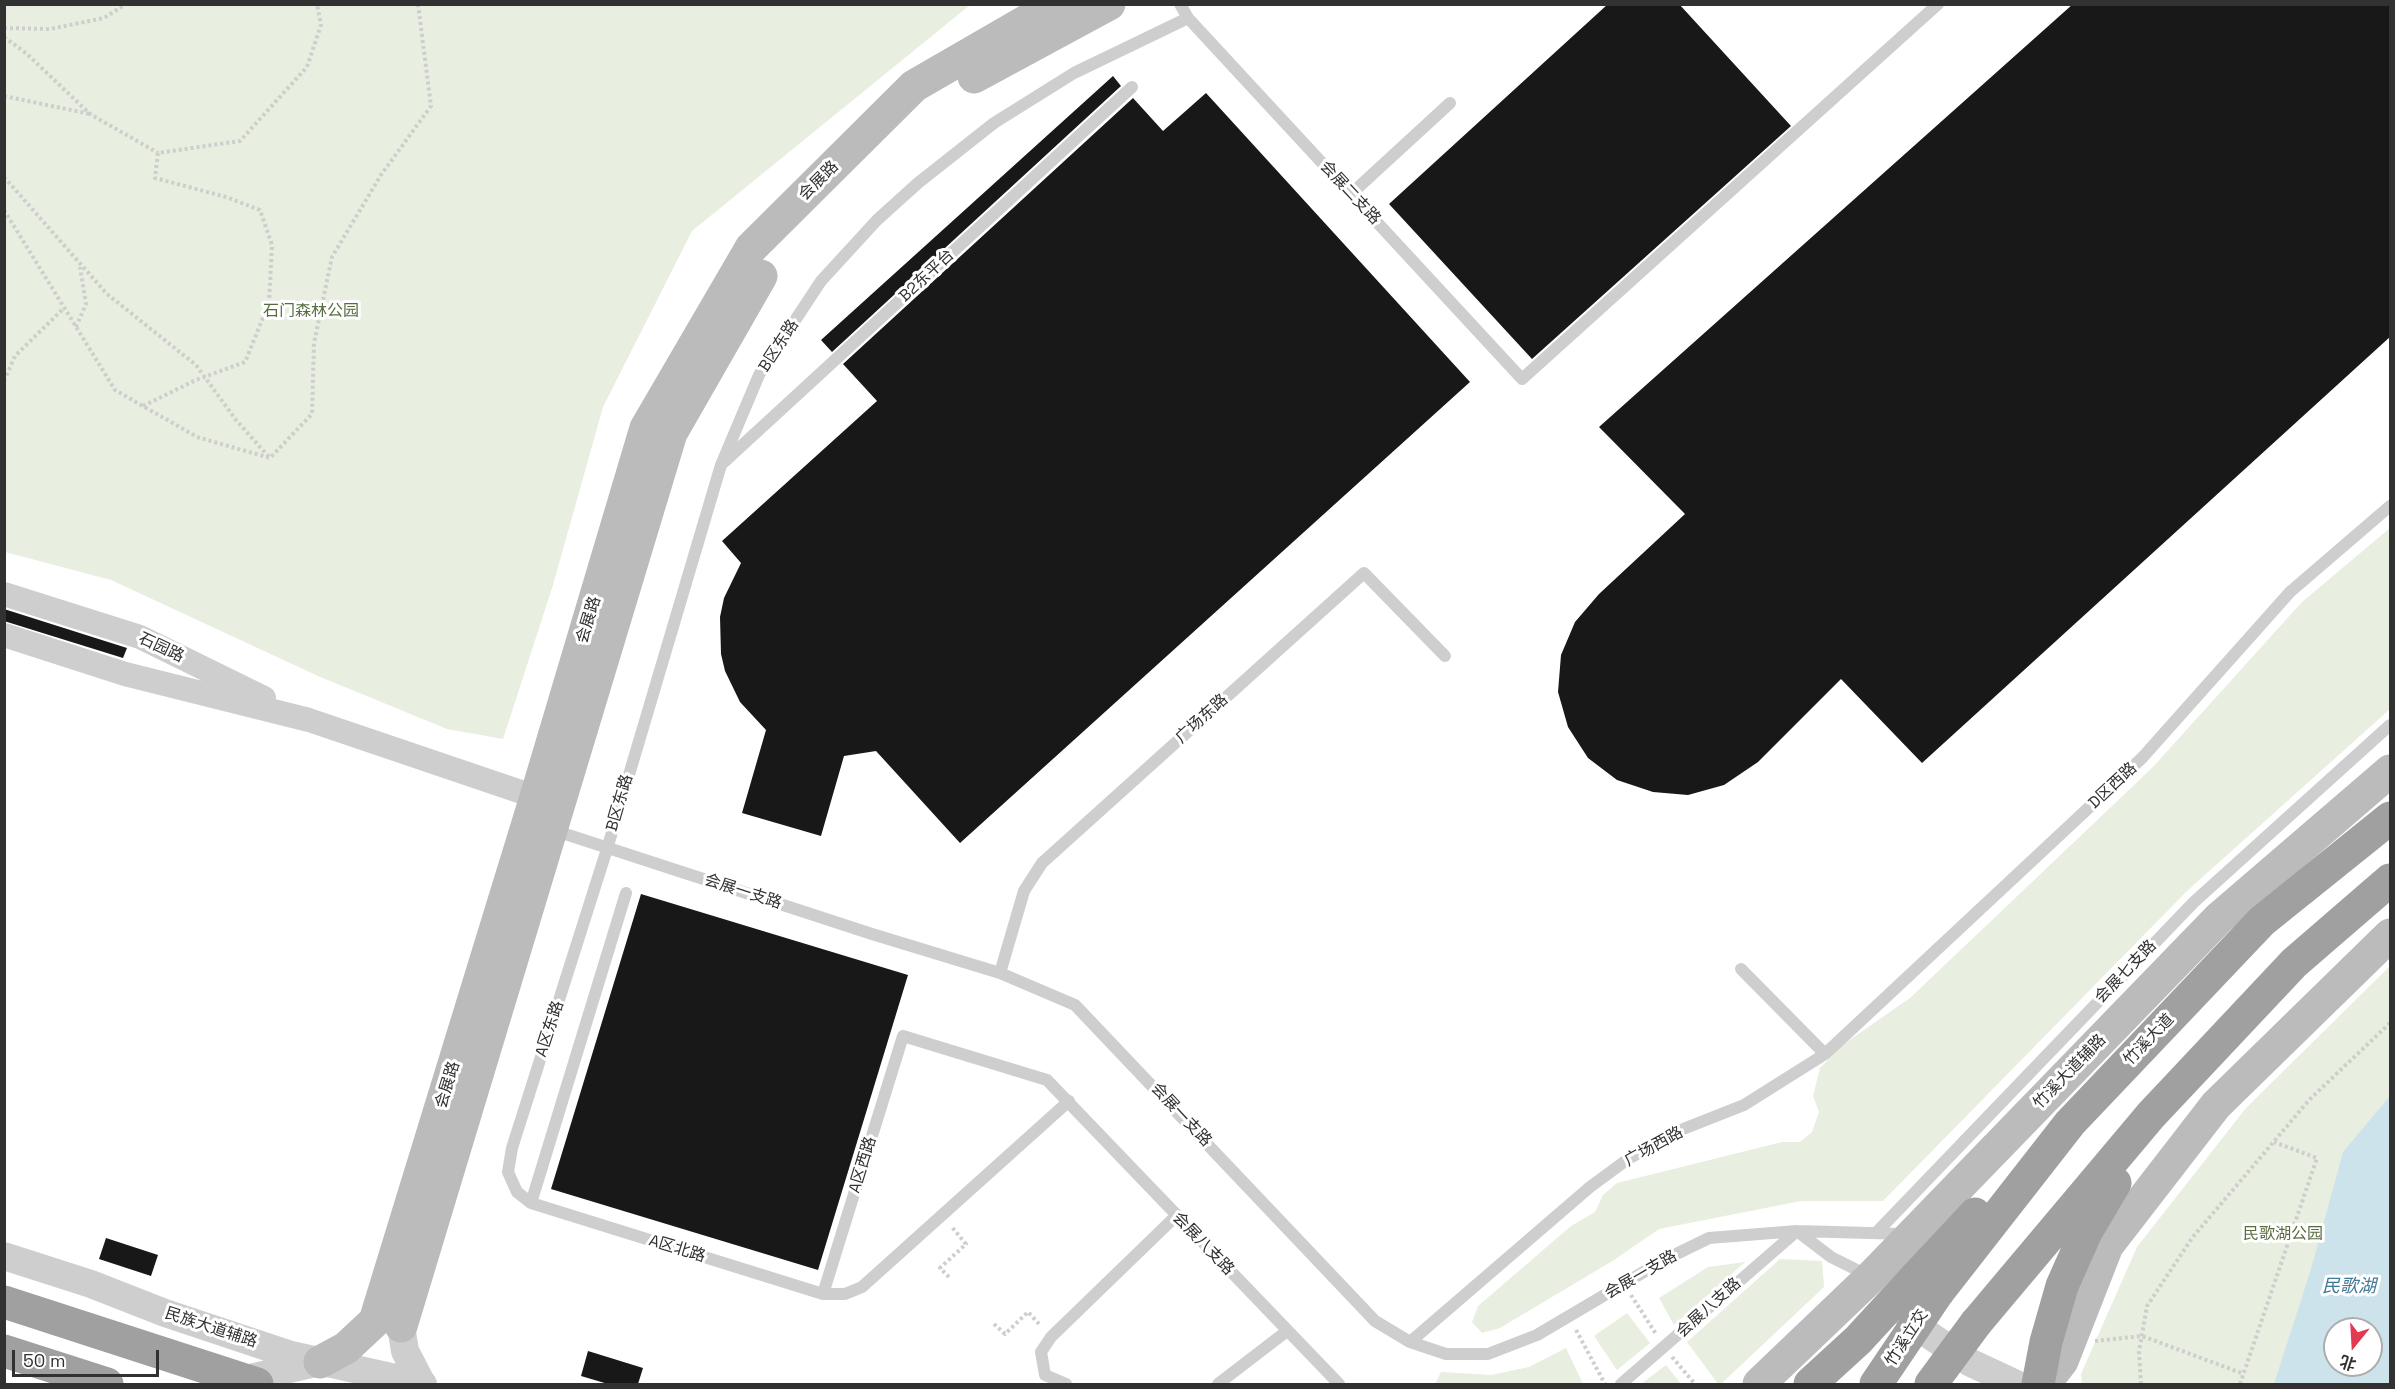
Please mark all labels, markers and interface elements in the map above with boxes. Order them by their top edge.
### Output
street label: 会展路 [795,157,843,205]
street label: 会展二支路 [1316,157,1384,229]
street label: B2东平台 [896,246,958,306]
park label: 石门森林公园 [263,302,359,322]
street label: B区东路 [755,316,803,376]
street label: 会展路 [573,594,605,646]
street label: 石园路 [135,629,187,667]
street label: 广场东路 [1172,690,1232,748]
street label: D区西路 [2085,759,2141,813]
street label: B区东路 [603,772,637,834]
street label: 会展一支路 [702,871,784,913]
street label: 会展七支路 [2091,937,2161,1007]
street label: A区东路 [532,998,568,1060]
street label: 竹溪大道 [2120,1010,2178,1070]
street label: 竹溪大道辅路 [2030,1031,2110,1113]
street label: 会展路 [432,1059,464,1111]
street label: 会展一支路 [1147,1079,1215,1151]
street label: 广场西路 [1621,1123,1687,1171]
street label: A区西路 [845,1134,881,1196]
street label: 会展八支路 [1168,1209,1238,1279]
park label: 民歌湖公园 [2243,1225,2323,1245]
street label: A区北路 [646,1231,708,1267]
street label: 会展一支路 [1602,1247,1680,1303]
street label: 会展八支路 [1673,1274,1745,1342]
water label: 民歌湖 [2322,1276,2376,1298]
street label: 民族大道辅路 [162,1304,260,1352]
street label: 竹溪立交 [1882,1306,1932,1370]
north arrow [2323,1317,2383,1377]
scale bar [15,1338,162,1376]
text: 50 m [23,1349,65,1372]
text: 北 [2337,1350,2359,1375]

